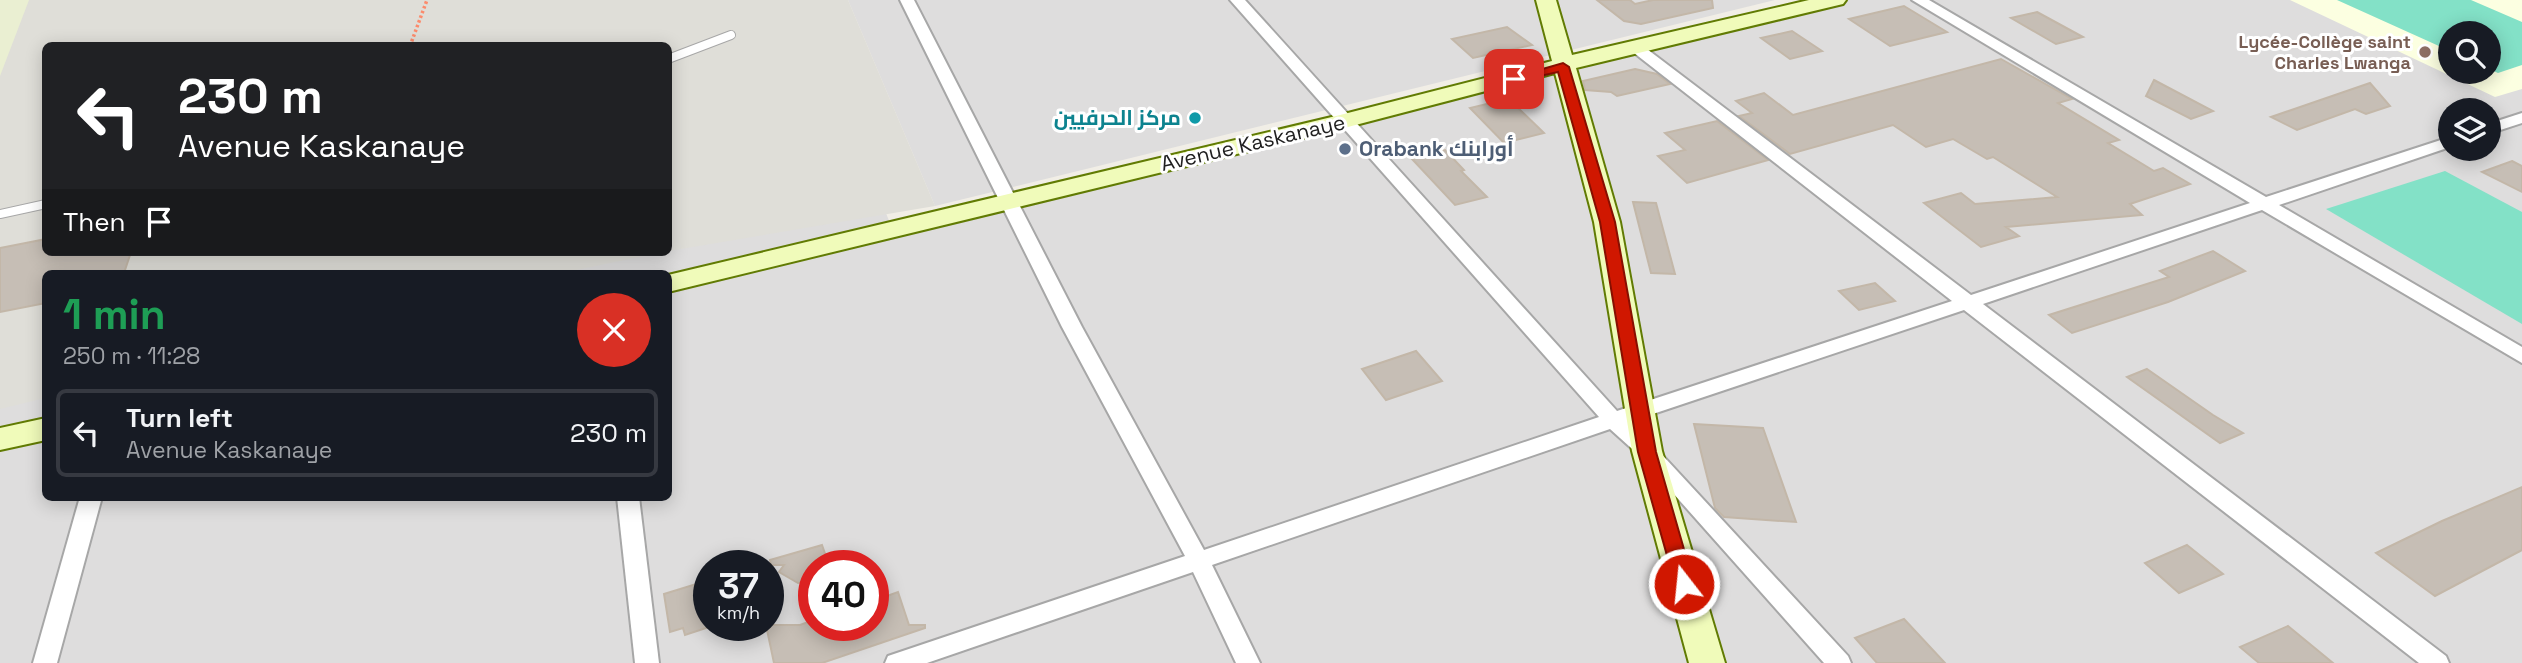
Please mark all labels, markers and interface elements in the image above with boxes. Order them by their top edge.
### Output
map controls [2438,21,2501,161]
button: search [2438,21,2501,84]
place label: Lycée-Collège saint Charles Lwanga [2238,30,2412,74]
marker: Lycée-Collège saint Charles Lwanga [2417,44,2433,60]
pin [1484,49,1544,109]
icon: arrive [1495,60,1533,98]
text: 230 m [178,65,323,127]
icon: left [63,70,154,161]
button: layers [2438,98,2501,161]
place label: مركز الحرفيين [1054,104,1181,131]
street label: Avenue Kaskanaye [1158,108,1348,177]
marker: مركز الحرفيين [1187,110,1203,126]
text: Avenue Kaskanaye [178,126,465,166]
place label: Orabank أورابنك [1359,135,1514,162]
marker: Orabank أورابنك [1337,141,1353,157]
icon: arrive [140,203,178,241]
text: Then [63,205,126,239]
text: 1 min [63,288,166,341]
button: close [577,293,651,367]
text: 250 m · 11:28 [63,341,200,371]
text: Turn left [126,401,233,435]
icon: left [67,414,105,452]
text: 230 m [570,416,647,450]
text: Avenue Kaskanaye [126,435,333,465]
position arrow [1647,547,1721,621]
speed limit sign: 40 [798,550,889,641]
text: 37 [718,564,759,608]
text: km/h [717,601,760,624]

